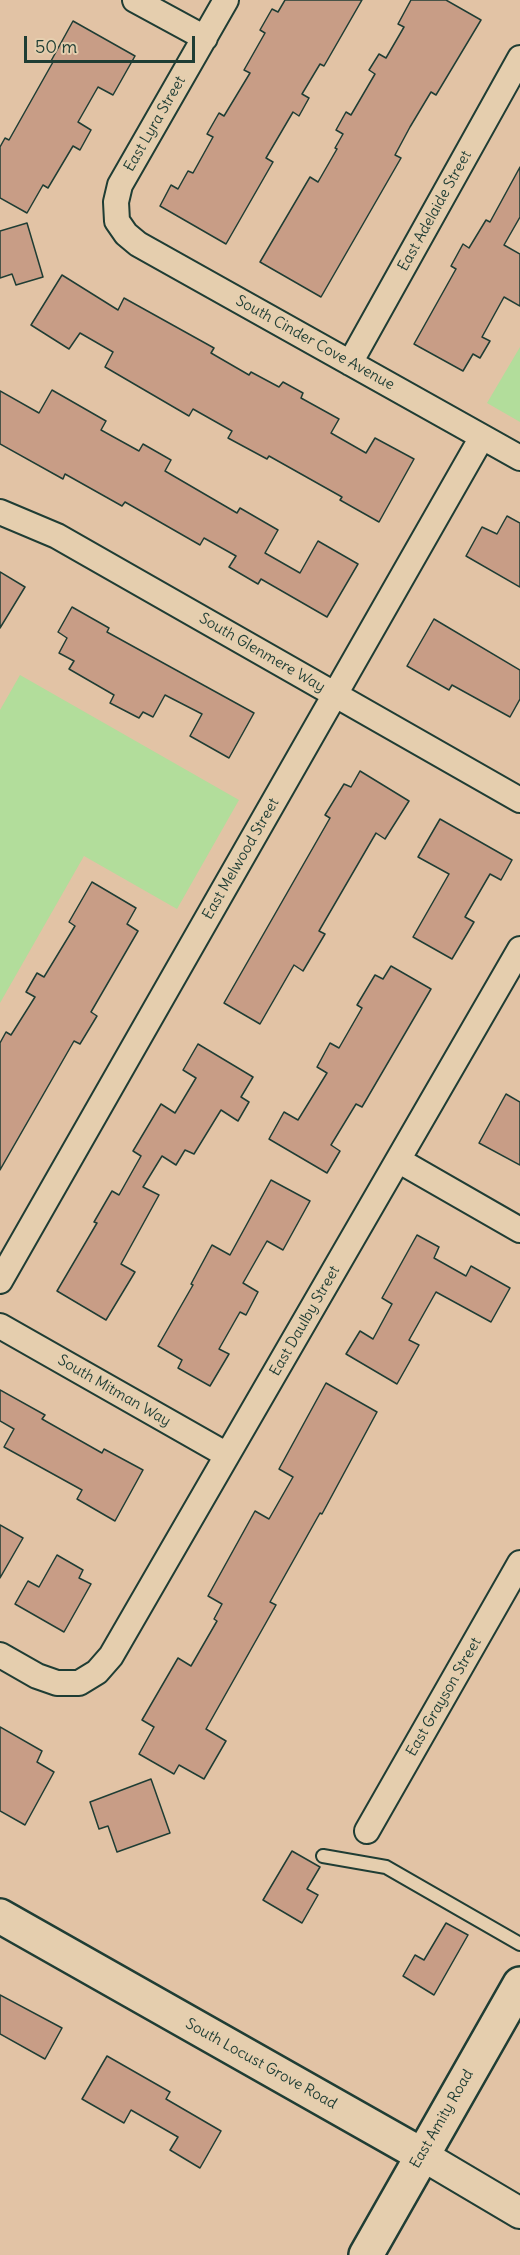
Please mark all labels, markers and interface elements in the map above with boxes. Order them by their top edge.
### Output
scale bar [27,24,198,62]
text: 50 m [35,35,77,58]
street label: East Lyra Street [120,73,190,175]
street label: East Adelaide Street [394,148,476,274]
street label: South Cinder Cove Avenue [233,292,397,394]
street label: South Glenmere Way [196,610,328,696]
street label: East Melwood Street [199,795,283,923]
street label: East Daulby Street [266,1263,344,1379]
street label: South Mitman Way [54,1351,174,1431]
street label: East Grayson Street [403,1634,485,1760]
street label: South Locust Grove Road [182,2015,340,2113]
street label: East Amity Road [406,2066,478,2172]

